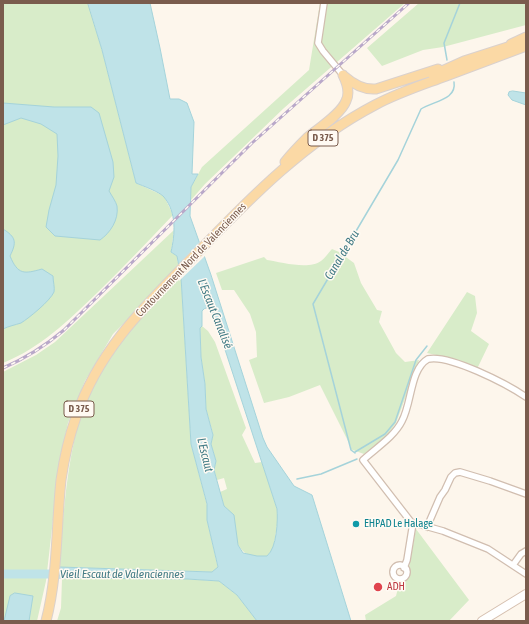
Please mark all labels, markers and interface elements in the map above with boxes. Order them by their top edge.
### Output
road number: D 375 [308,130,338,146]
street label: Contournement Nord de Valenciennes [133,200,249,320]
water label: Canal de Bru [322,228,362,282]
water label: L'Escaut Canalisé [194,277,236,351]
road number: D 375 [64,401,94,417]
water label: L'Escaut [194,436,216,474]
place label: EHPAD Le Halage [364,517,433,531]
marker: EHPAD Le Halage [351,519,361,529]
water label: Vieil Escaut de Valenciennes [60,567,184,581]
place label: ADH [387,580,405,594]
marker: ADH [372,581,384,593]

